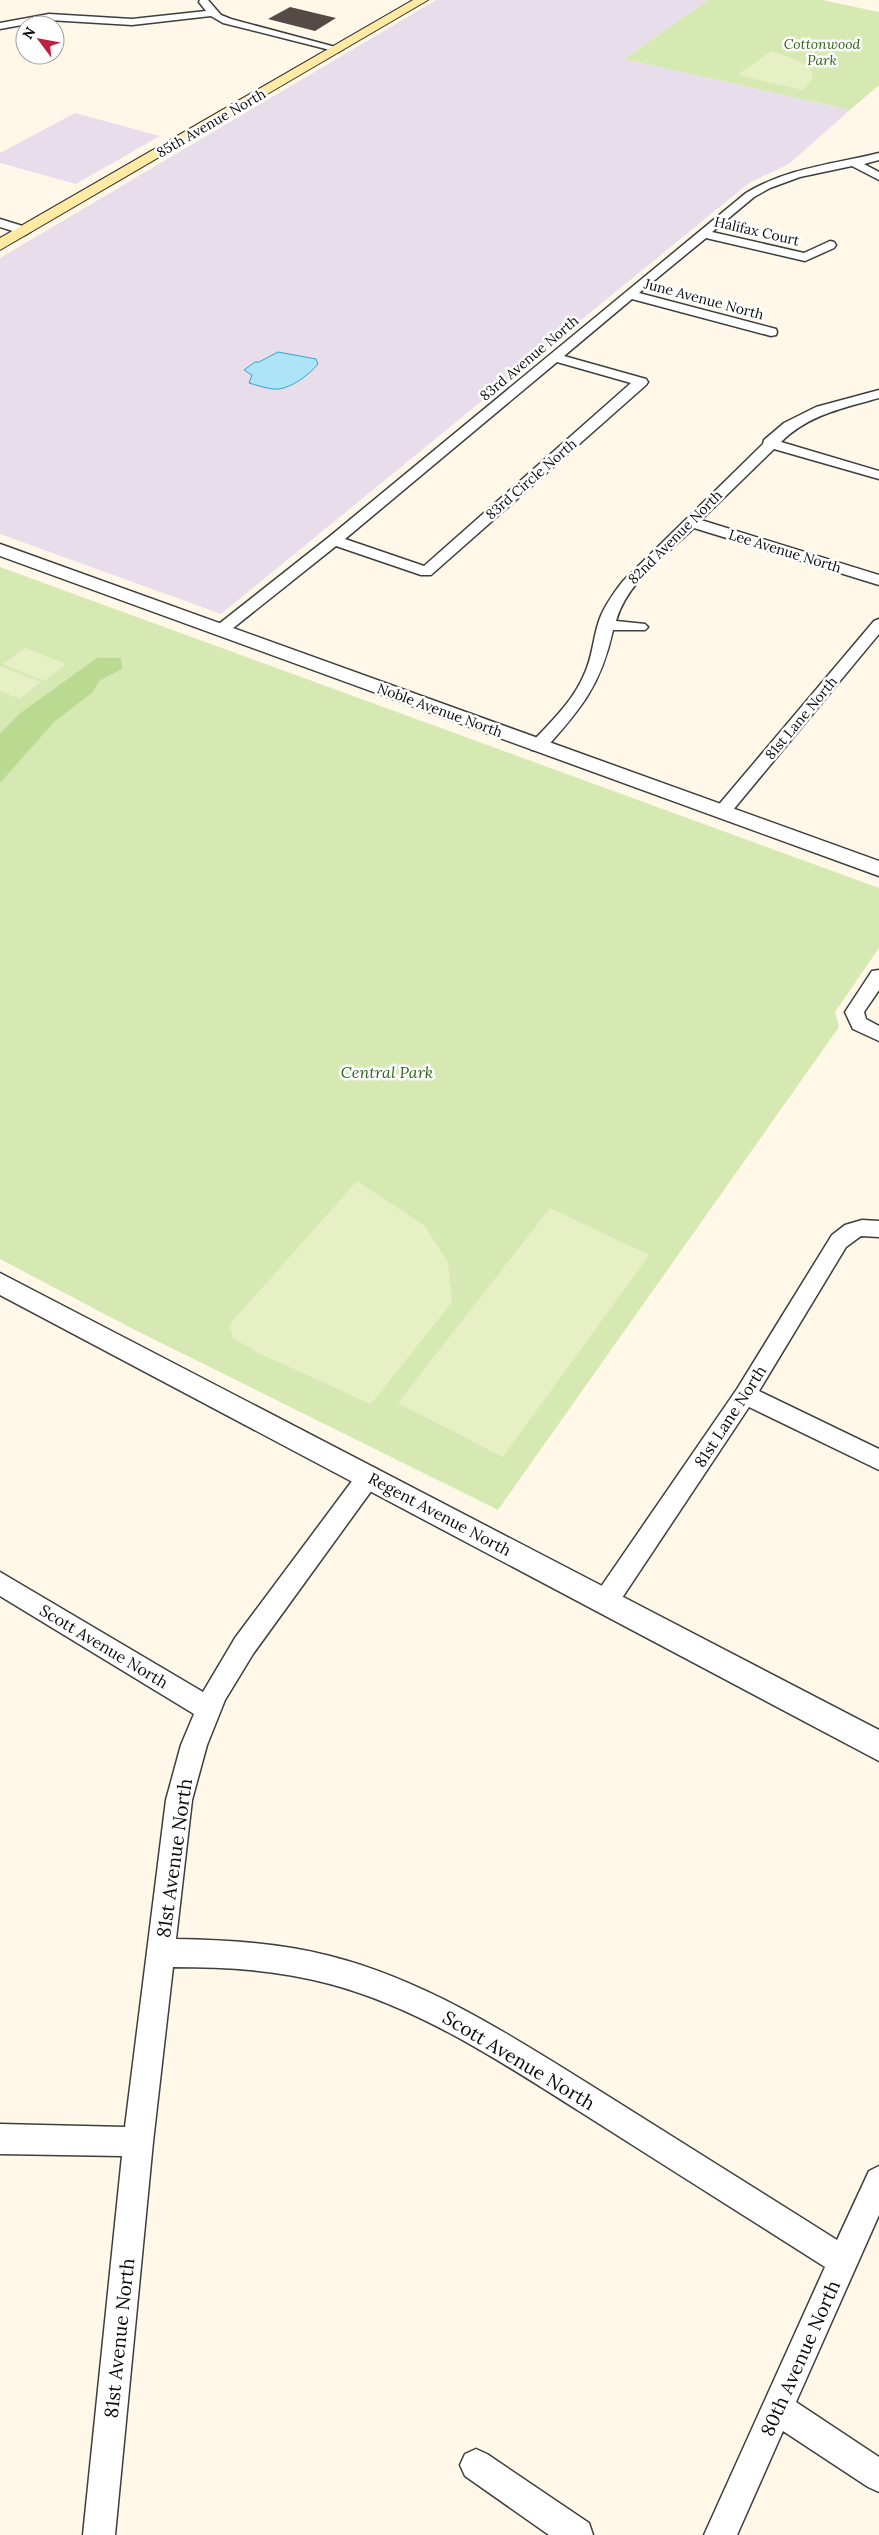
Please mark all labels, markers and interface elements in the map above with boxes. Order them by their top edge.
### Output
north arrow [15,15,65,65]
text: N [18,24,40,42]
park label: Cottonwood Park [784,35,861,69]
street label: 85th Avenue North [153,84,269,162]
street label: Halifax Court [713,212,802,250]
street label: June Avenue North [641,274,766,324]
street label: 83rd Avenue North [476,311,582,405]
street label: 83rd Circle North [482,435,580,523]
street label: 82nd Avenue North [624,486,726,588]
street label: Lee Avenue North [727,525,843,577]
street label: 81st Lane North [761,673,841,763]
street label: Noble Avenue North [375,679,505,741]
park label: Central Park [341,1062,433,1082]
street label: 81st Lane North [690,1361,771,1471]
street label: Regent Avenue North [365,1468,515,1560]
street label: Scott Avenue North [36,1600,172,1692]
street label: 81st Avenue North [151,1777,197,1939]
street label: Scott Avenue North [438,2005,600,2115]
street label: 81st Avenue North [99,2257,139,2419]
street label: 80th Avenue North [755,2276,845,2440]

